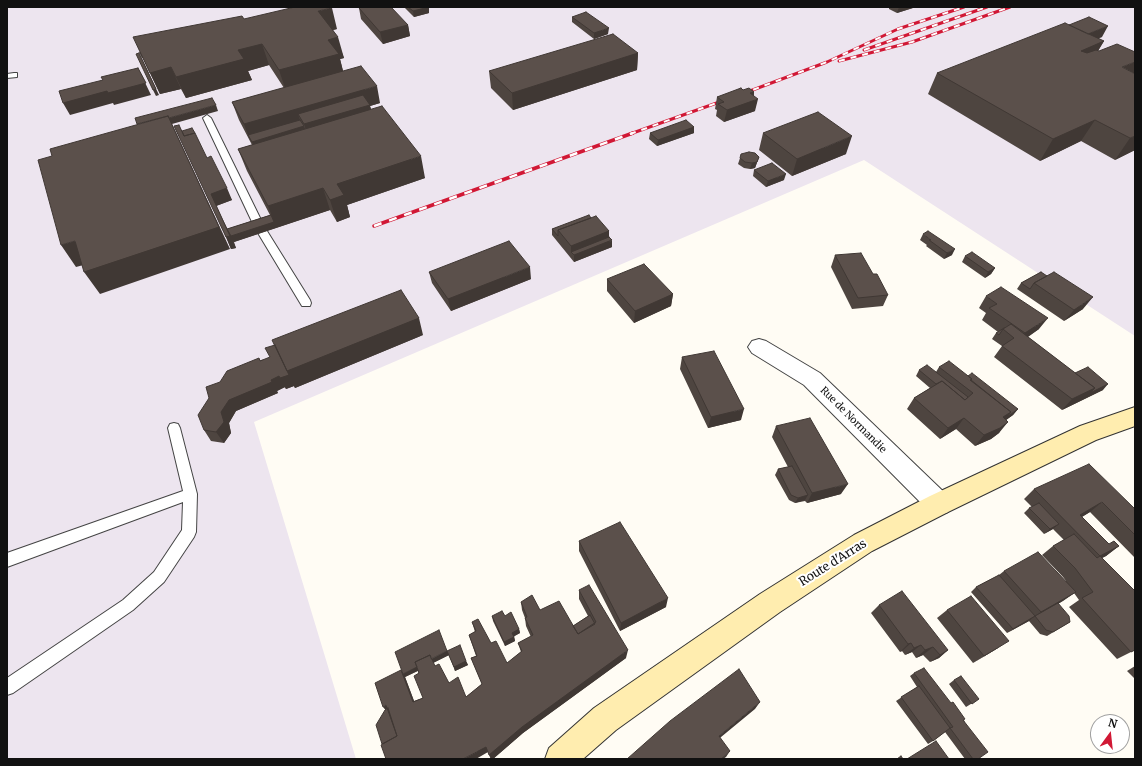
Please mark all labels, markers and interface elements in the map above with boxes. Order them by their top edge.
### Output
street label: Rue de Normandie [817,384,889,456]
street label: Route d'Arras [797,537,869,589]
north arrow [1090,714,1130,754]
text: N [1107,715,1119,731]

